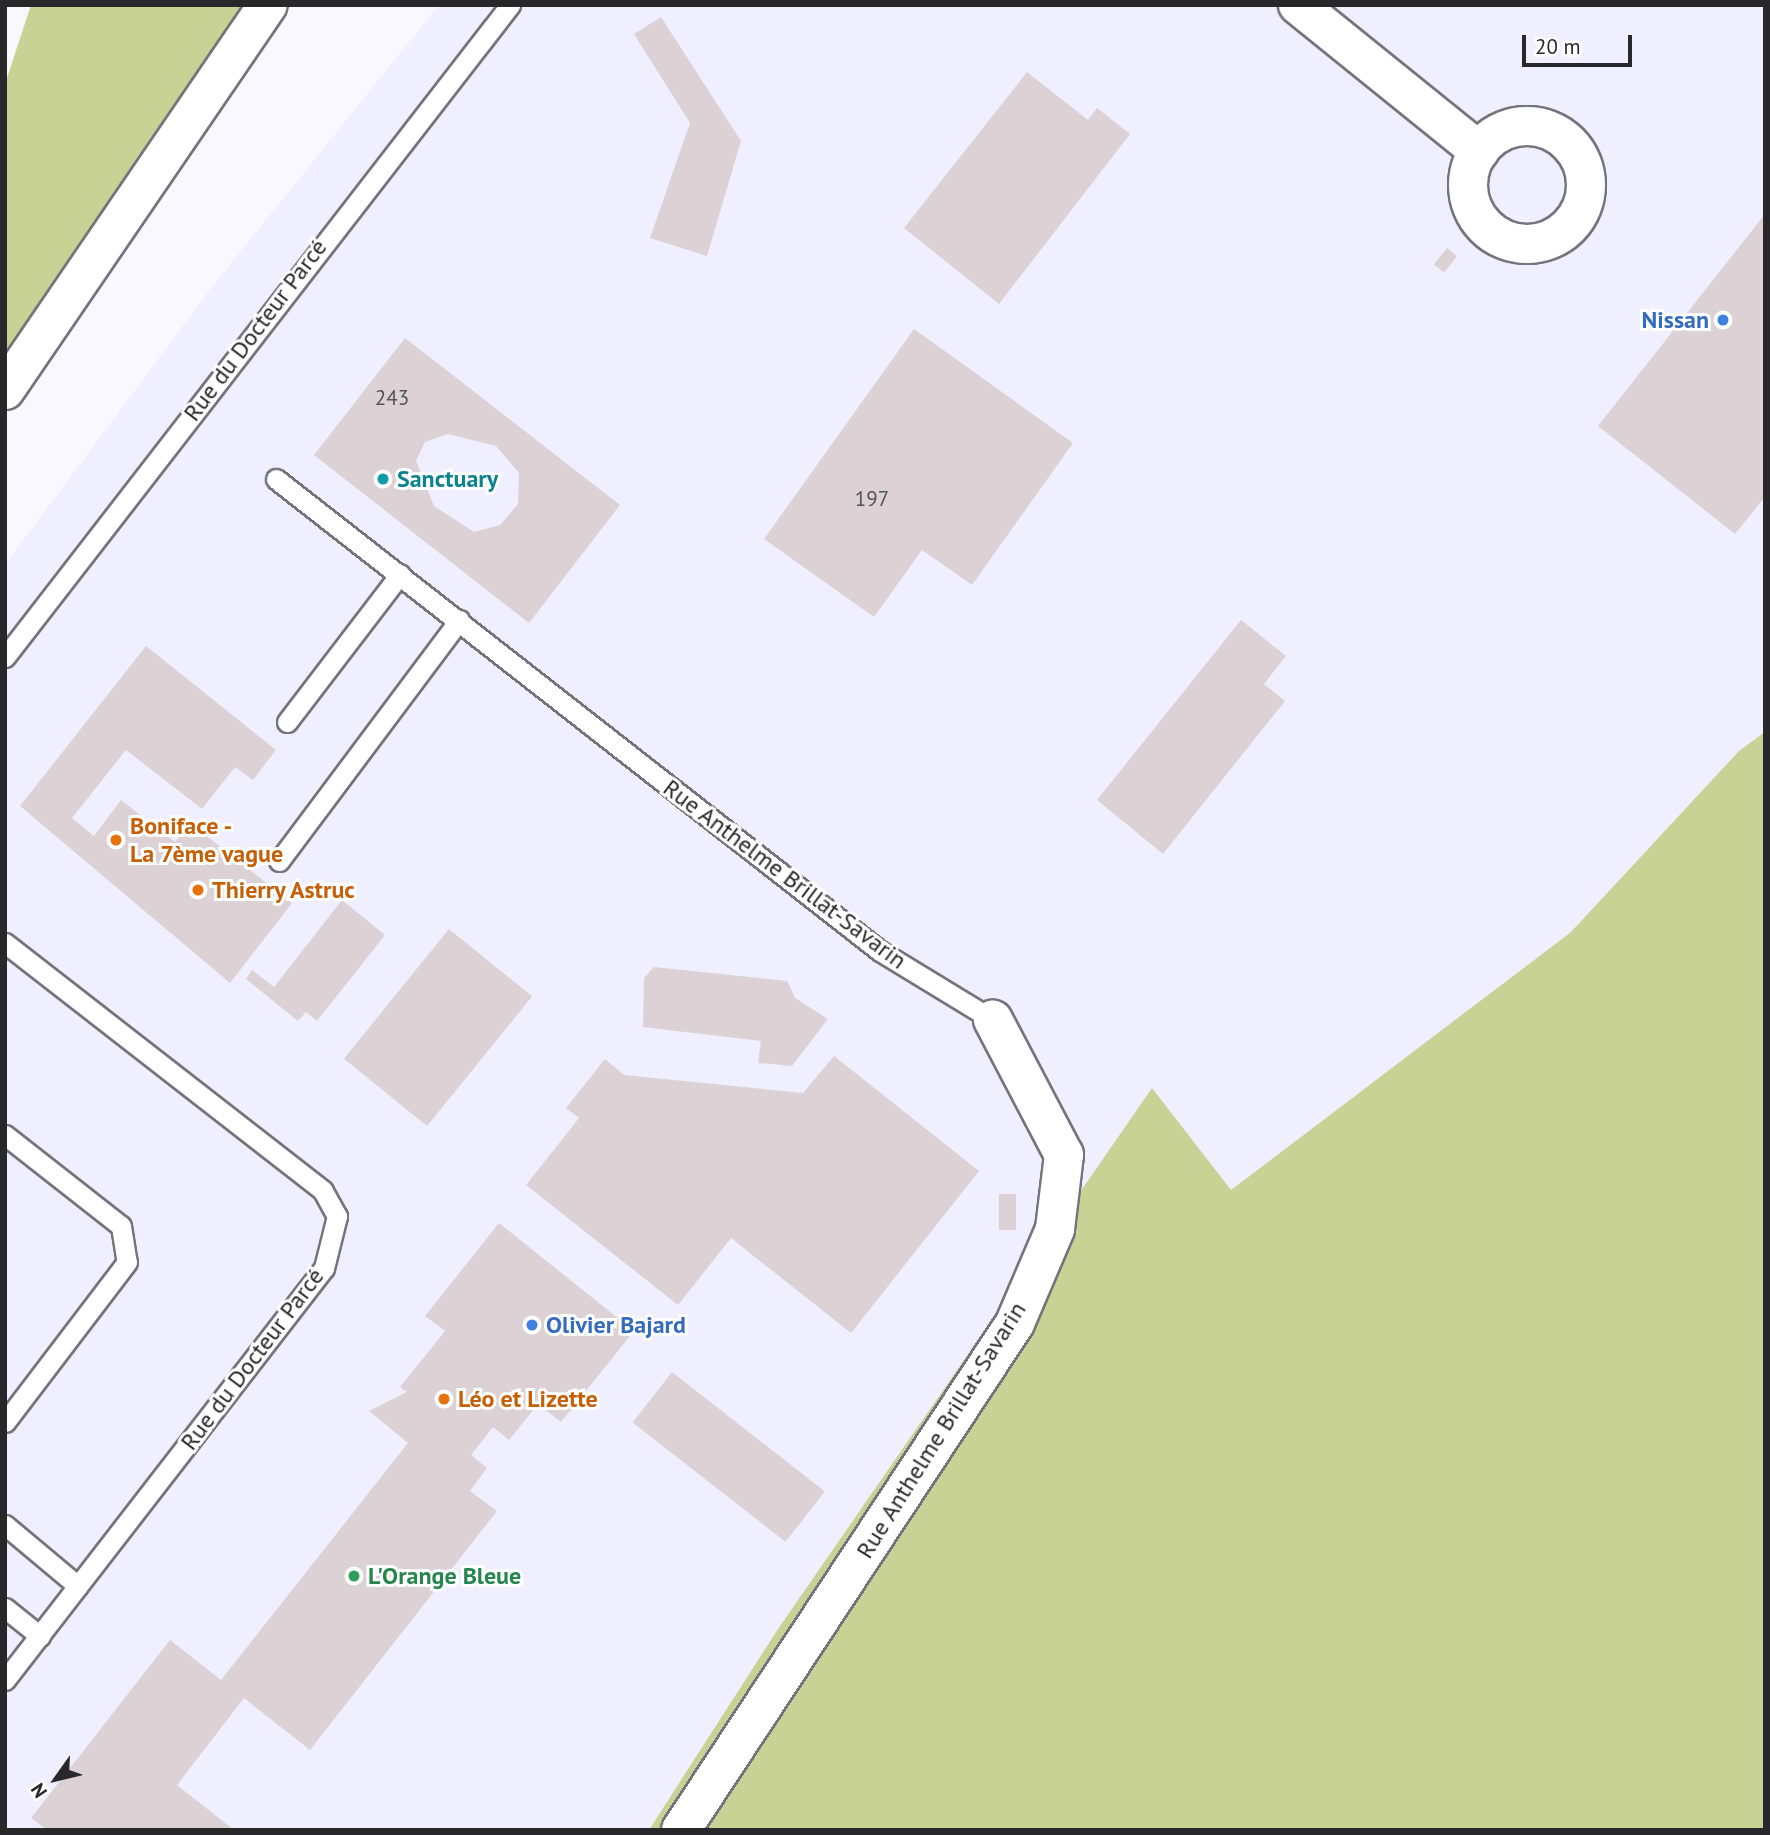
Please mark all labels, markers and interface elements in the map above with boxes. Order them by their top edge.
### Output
scale bar [1525,21,1635,65]
text: 20 m [1535,33,1581,60]
street label: Rue du Docteur Parcé [177,234,333,426]
place label: Nissan [1642,306,1709,334]
marker: Nissan [1715,312,1731,328]
house number: 243 [375,385,409,411]
place label: Sanctuary [397,465,498,493]
marker: Sanctuary [375,471,391,487]
house number: 197 [855,486,889,512]
street label: Rue Anthelme Brillat-Savarin [657,773,913,975]
place label: Boniface - La 7ème vague [130,812,284,868]
marker: Boniface - La 7ème vague [108,832,124,848]
place label: Thierry Astruc [212,876,357,904]
marker: Thierry Astruc [190,882,206,898]
street label: Rue du Docteur Parcé [174,1263,330,1455]
street label: Rue Anthelme Brillat-Savarin [850,1296,1032,1564]
place label: Olivier Bajard [546,1311,686,1339]
marker: Olivier Bajard [524,1317,540,1333]
place label: Léo et Lizette [458,1385,598,1413]
marker: Léo et Lizette [436,1391,452,1407]
place label: L'Orange Bleue [368,1562,521,1590]
marker: L'Orange Bleue [346,1568,362,1584]
north arrow [21,1744,91,1814]
text: N [25,1779,52,1803]

